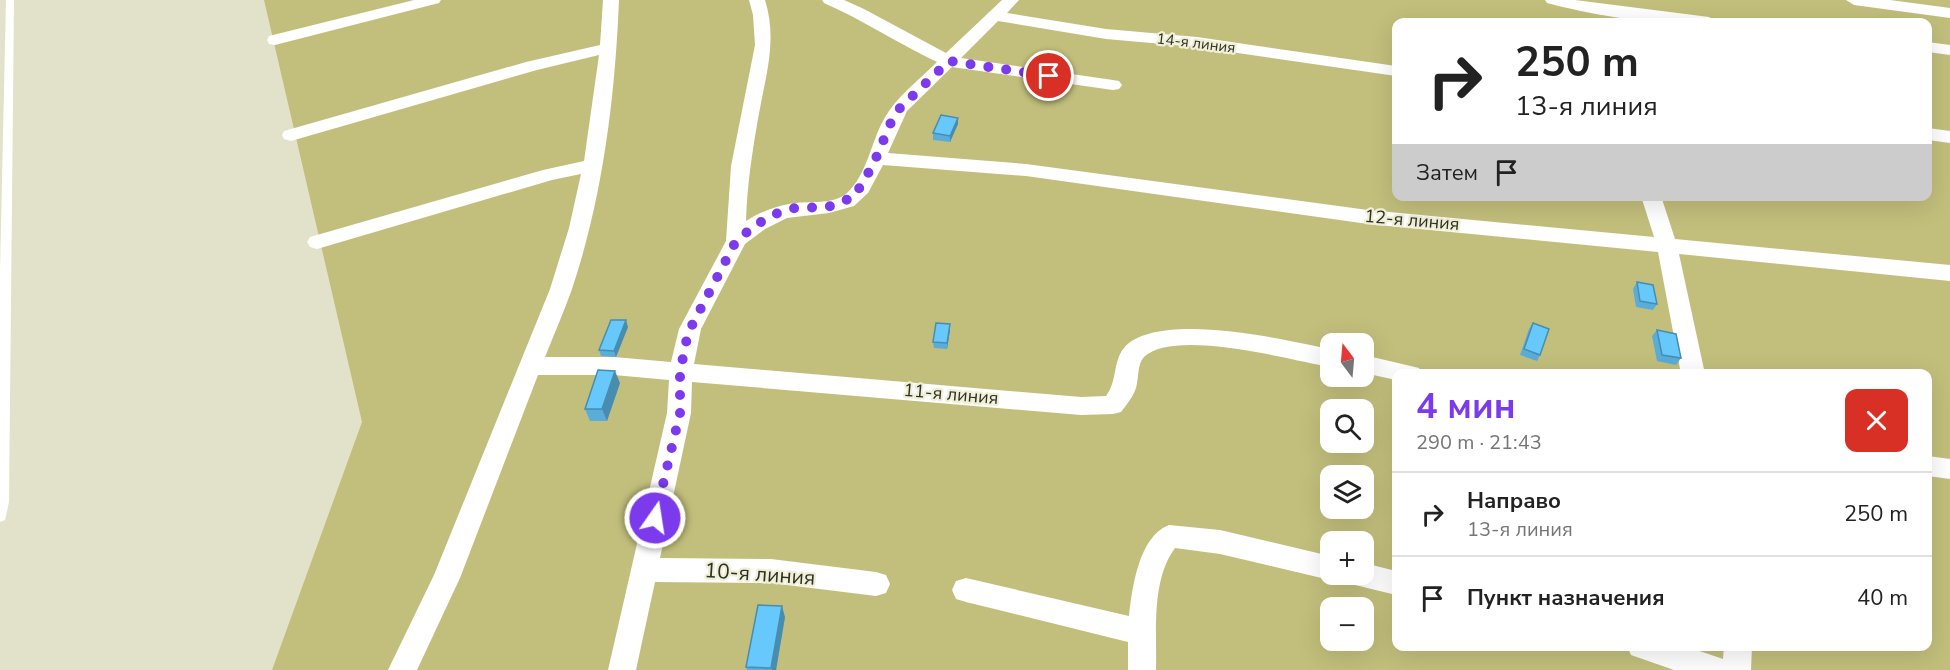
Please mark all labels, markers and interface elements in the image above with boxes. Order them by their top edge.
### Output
street label: 14-я линия [1155,28,1237,58]
text: 250 m [1515,34,1639,91]
icon: right [1416,42,1494,120]
pin [1023,50,1074,101]
icon: arrive [1032,59,1065,92]
text: 13-я линия [1515,88,1658,125]
icon: arrive [1490,156,1523,189]
text: Затем [1416,158,1478,188]
street label: 12-я линия [1364,204,1460,236]
north arrow [1320,333,1374,387]
map controls [1320,333,1374,651]
street label: 11-я линия [903,378,999,410]
text: 4 мин [1416,382,1516,431]
button: close [1845,389,1908,452]
button: search [1320,399,1374,453]
text: 290 m · 21:43 [1416,429,1542,456]
button: layers [1320,465,1374,519]
position arrow [623,486,687,550]
text: Направо [1467,486,1561,516]
icon: right [1416,498,1449,531]
text: 250 m [1844,499,1908,529]
text: 13-я линия [1467,516,1573,543]
button: + [1320,531,1374,585]
street label: 10-я линия [704,556,816,592]
icon: arrive [1416,582,1449,615]
text: Пункт назначения [1467,583,1665,613]
text: 40 m [1857,583,1908,613]
button: − [1320,597,1374,651]

